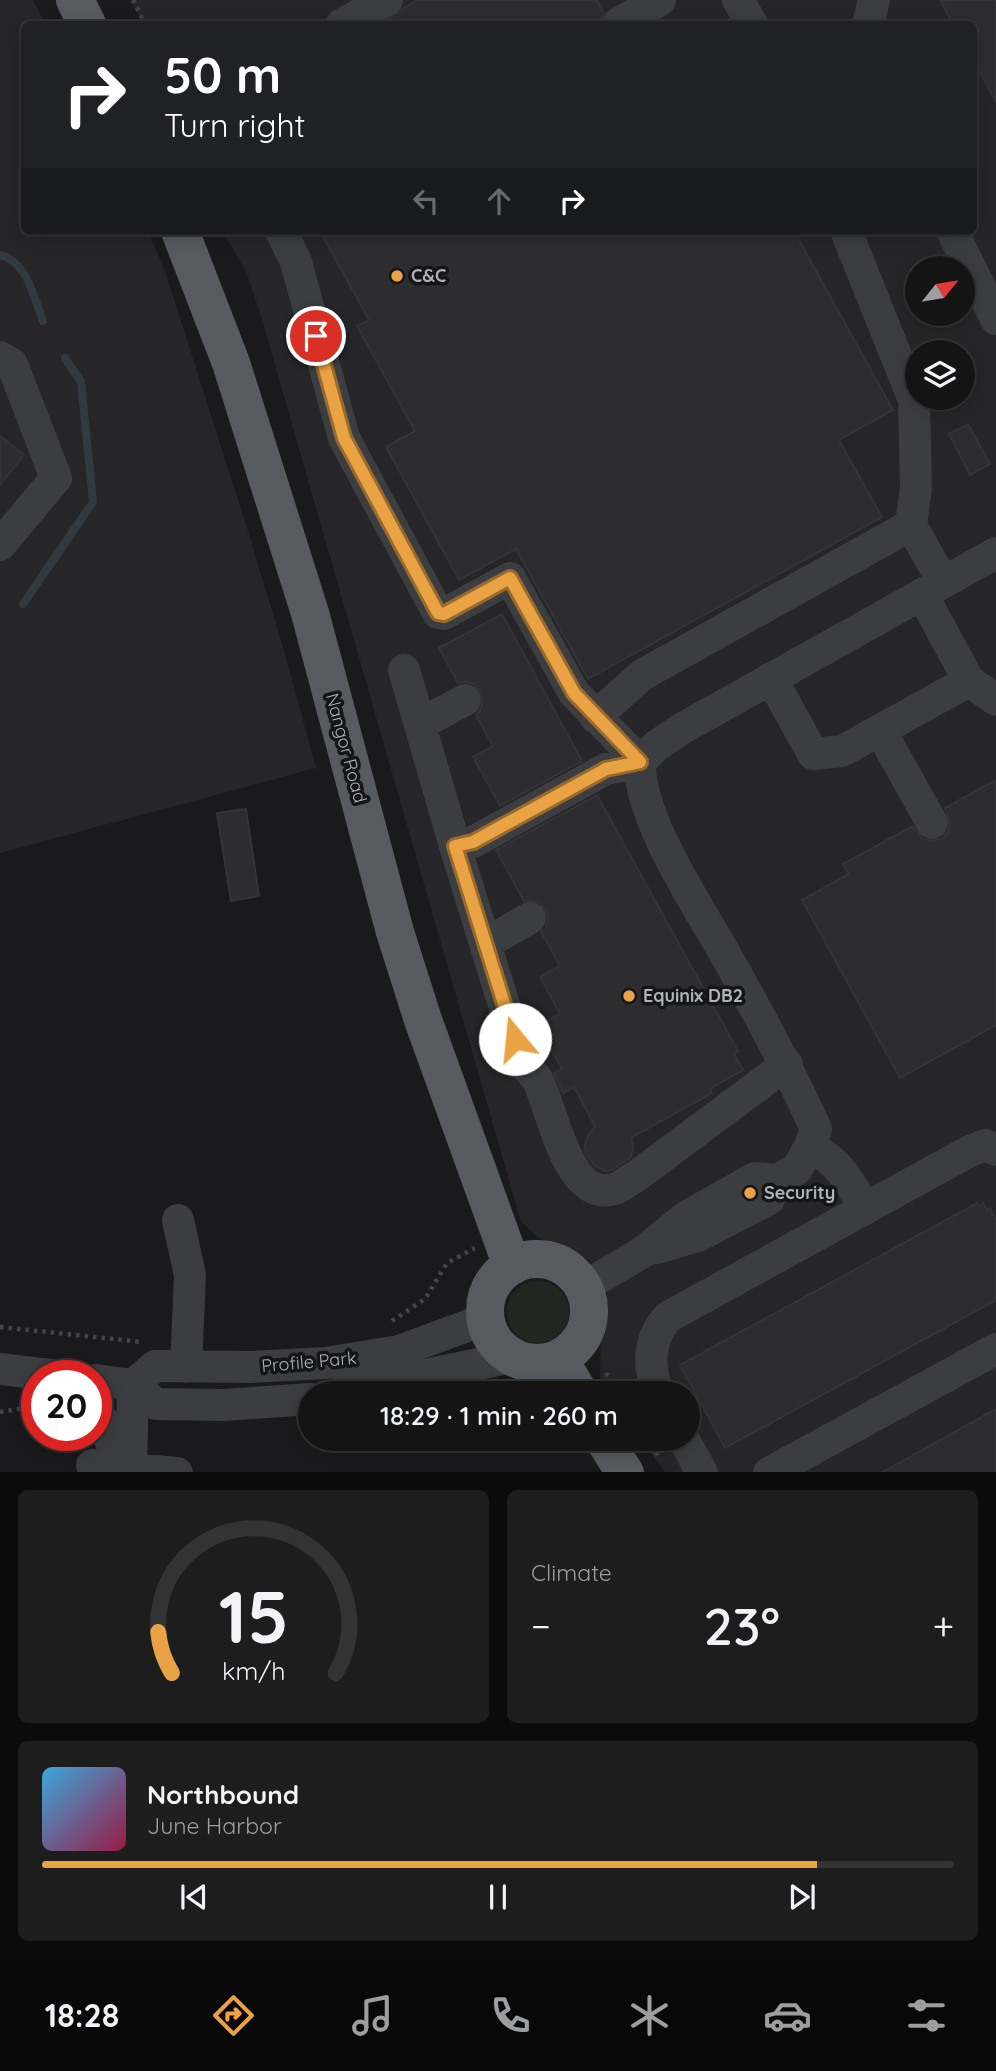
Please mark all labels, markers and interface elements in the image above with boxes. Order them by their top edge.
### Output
text: 50 m [164,44,281,105]
icon: right [49,49,140,140]
text: Turn right [164,105,305,145]
icon: left [407,182,445,220]
icon: ahead [480,182,518,220]
icon: right [553,182,591,220]
north arrow [905,256,975,326]
map controls [905,256,975,410]
place label: C&C [411,264,446,287]
marker: C&C [389,268,405,284]
pin [286,306,346,366]
icon: arrive [297,317,335,355]
button: layers [905,340,975,410]
street label: Nangor Road [321,690,372,805]
place label: Equinix DB2 [643,984,743,1007]
marker: Equinix DB2 [621,988,637,1004]
position arrow [478,1002,552,1076]
place label: Security [764,1181,835,1204]
marker: Security [742,1185,758,1201]
street label: Profile Park [260,1346,358,1377]
speed limit sign: 20 [21,1360,112,1451]
text: 18:29 · 1 min · 260 m [380,1399,618,1432]
text: Climate [531,1558,612,1587]
text: 15 [218,1570,289,1661]
text: 23° [703,1593,780,1658]
text: − [531,1602,551,1650]
text: + [933,1602,954,1650]
text: km/h [222,1654,285,1685]
text: Northbound [147,1778,299,1811]
text: June Harbor [147,1811,282,1840]
icon: previous [175,1878,213,1916]
icon: pause [479,1878,517,1916]
icon: next [783,1878,821,1916]
icon: directions [209,1991,258,2040]
icon: music [348,1991,397,2040]
icon: phone [486,1991,535,2040]
icon: climate [625,1991,674,2040]
icon: car [763,1991,812,2040]
icon: filters [902,1991,951,2040]
text: 18:28 [45,1995,119,2035]

